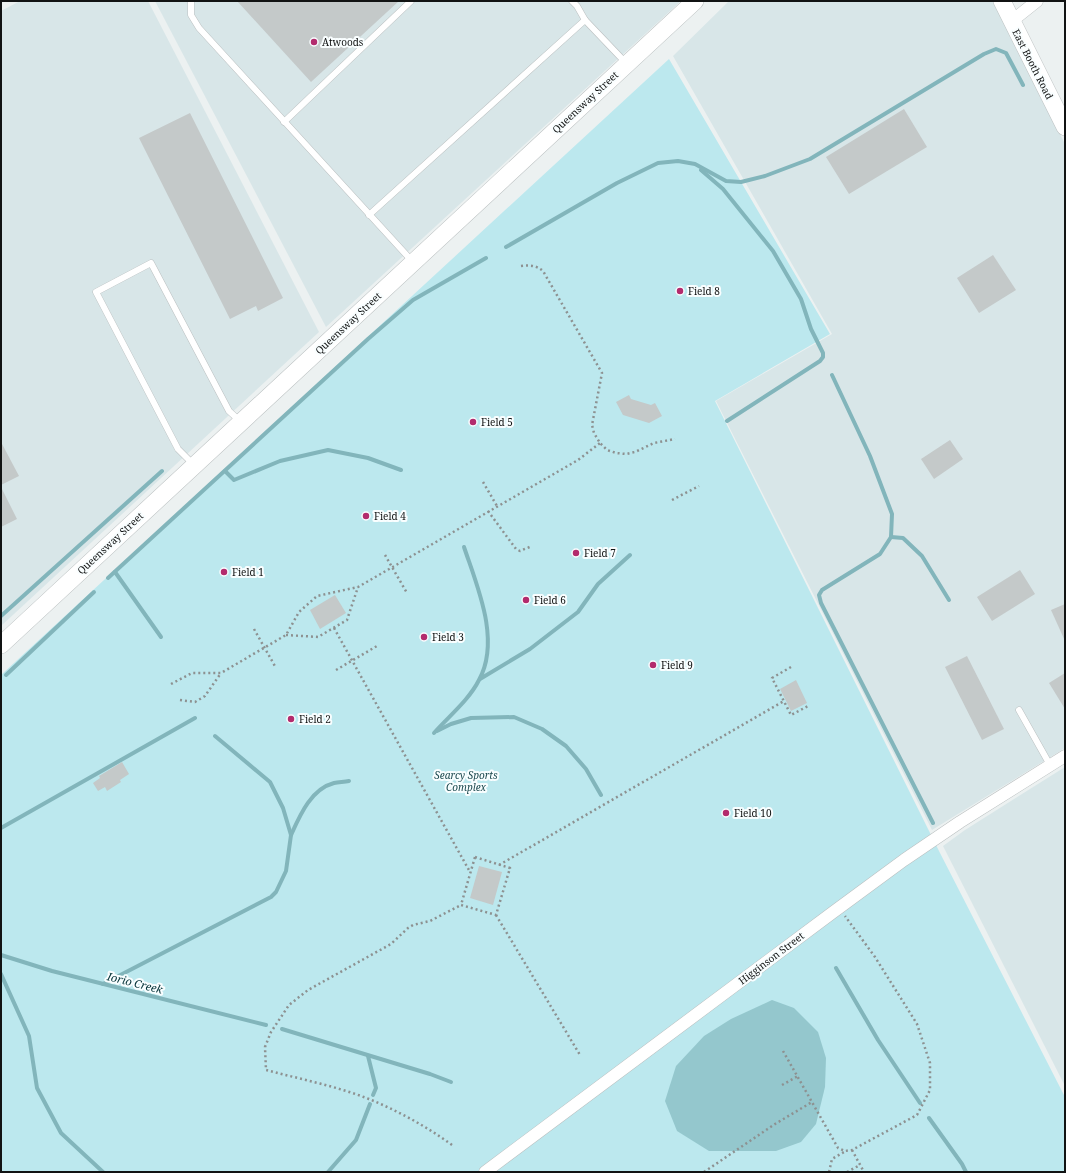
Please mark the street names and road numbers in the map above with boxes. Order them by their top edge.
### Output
street label: East Booth Road [1009,26,1057,102]
street label: Queensway Street [549,67,621,136]
street label: Queensway Street [312,288,384,357]
street label: Queensway Street [74,508,146,577]
street label: Higginson Street [735,928,807,987]

